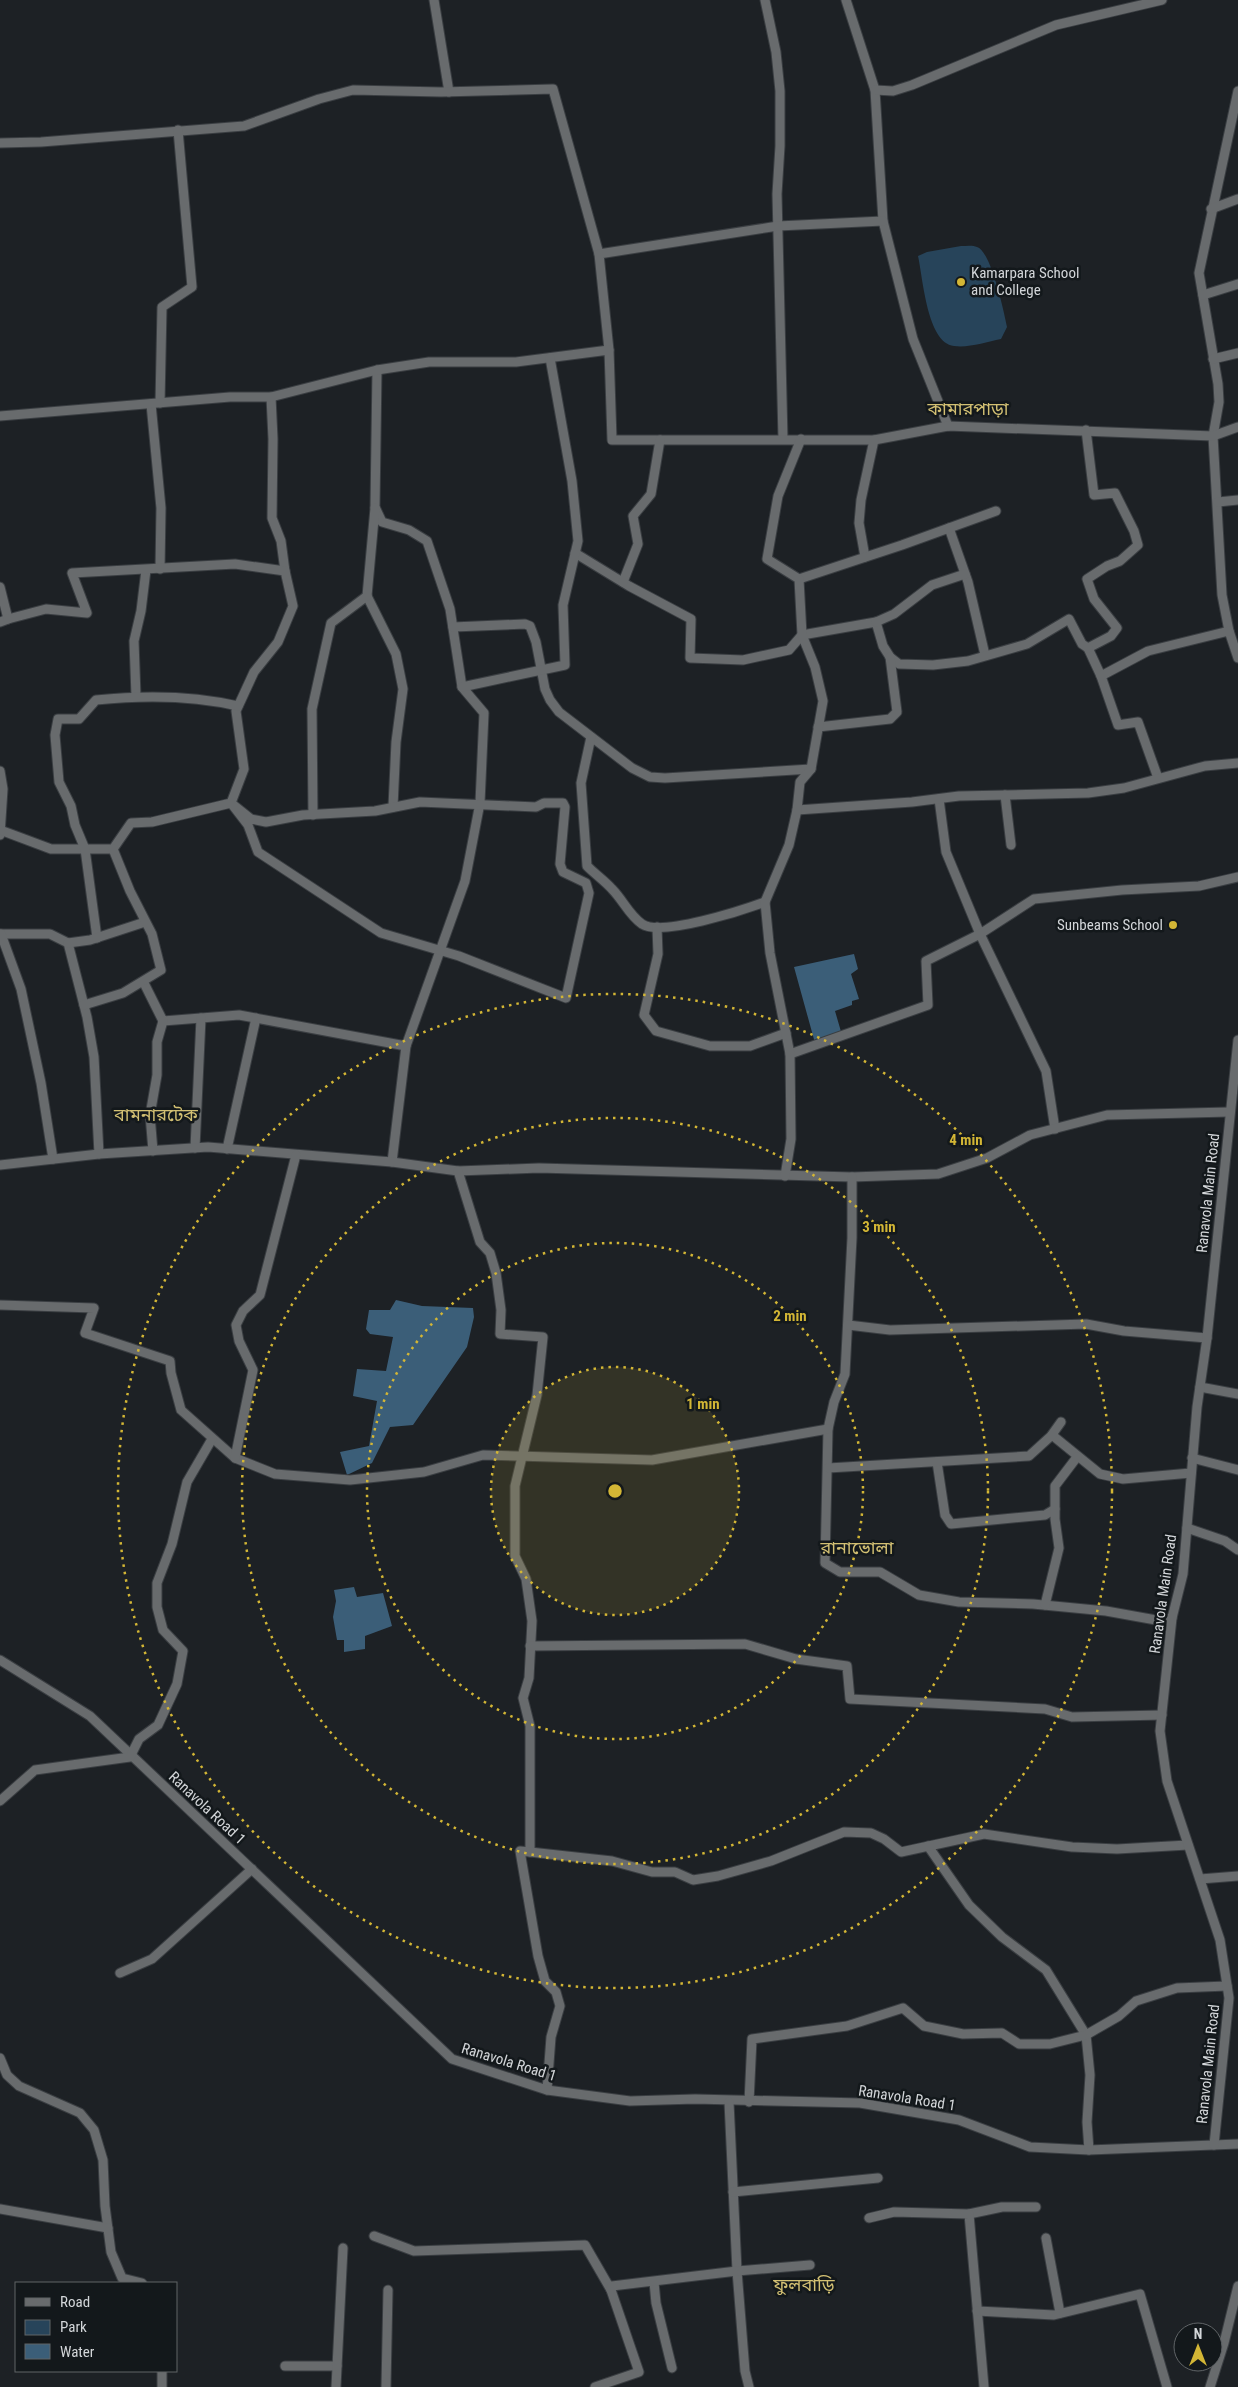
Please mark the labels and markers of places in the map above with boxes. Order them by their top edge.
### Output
place label: Kamarpara School and College [971,264,1079,299]
marker: Kamarpara School and College [955,276,967,288]
place label: Sunbeams School [1057,916,1163,934]
marker: Sunbeams School [1167,919,1179,931]
centre of rings [606,1482,624,1500]

